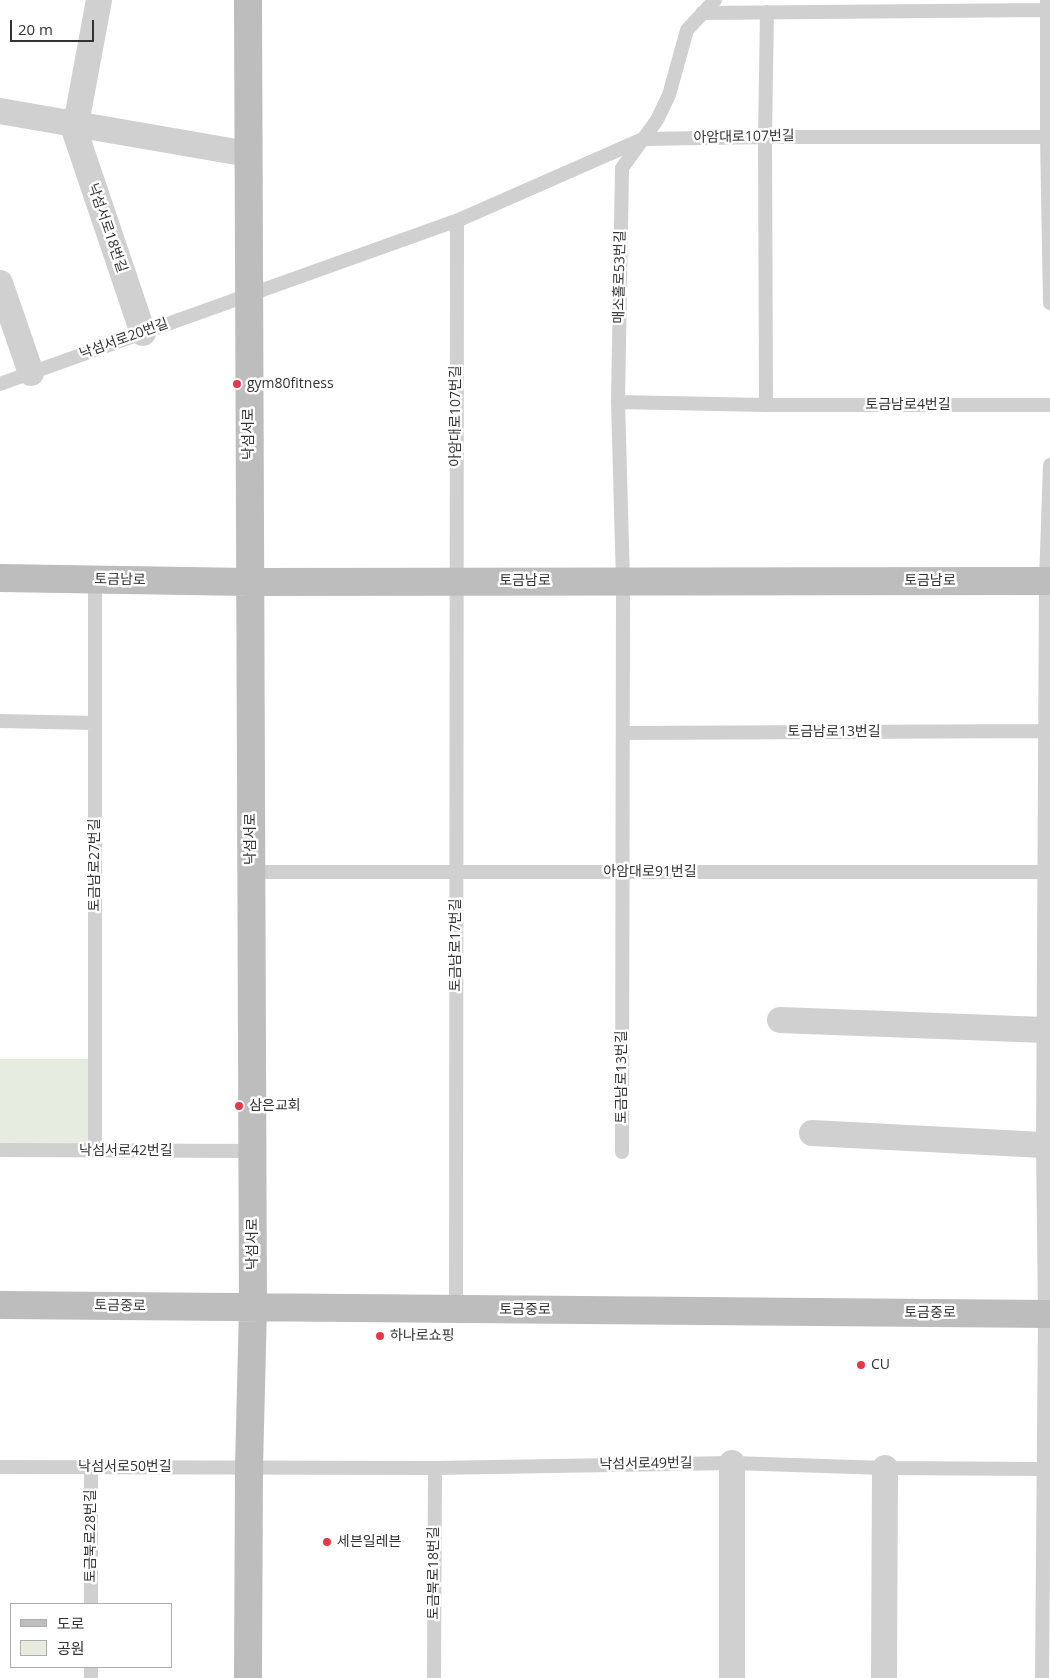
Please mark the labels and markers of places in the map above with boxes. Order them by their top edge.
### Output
place label: gym80fitness [247,376,334,392]
marker: gym80fitness [231,378,243,390]
place label: 삼은교회 [249,1098,301,1114]
marker: 삼은교회 [233,1100,245,1112]
place label: 하나로쇼핑 [390,1328,454,1344]
marker: 하나로쇼핑 [374,1330,386,1342]
place label: CU [871,1357,890,1373]
marker: CU [855,1359,867,1371]
place label: 세븐일레븐 [337,1534,401,1550]
marker: 세븐일레븐 [321,1536,333,1548]

